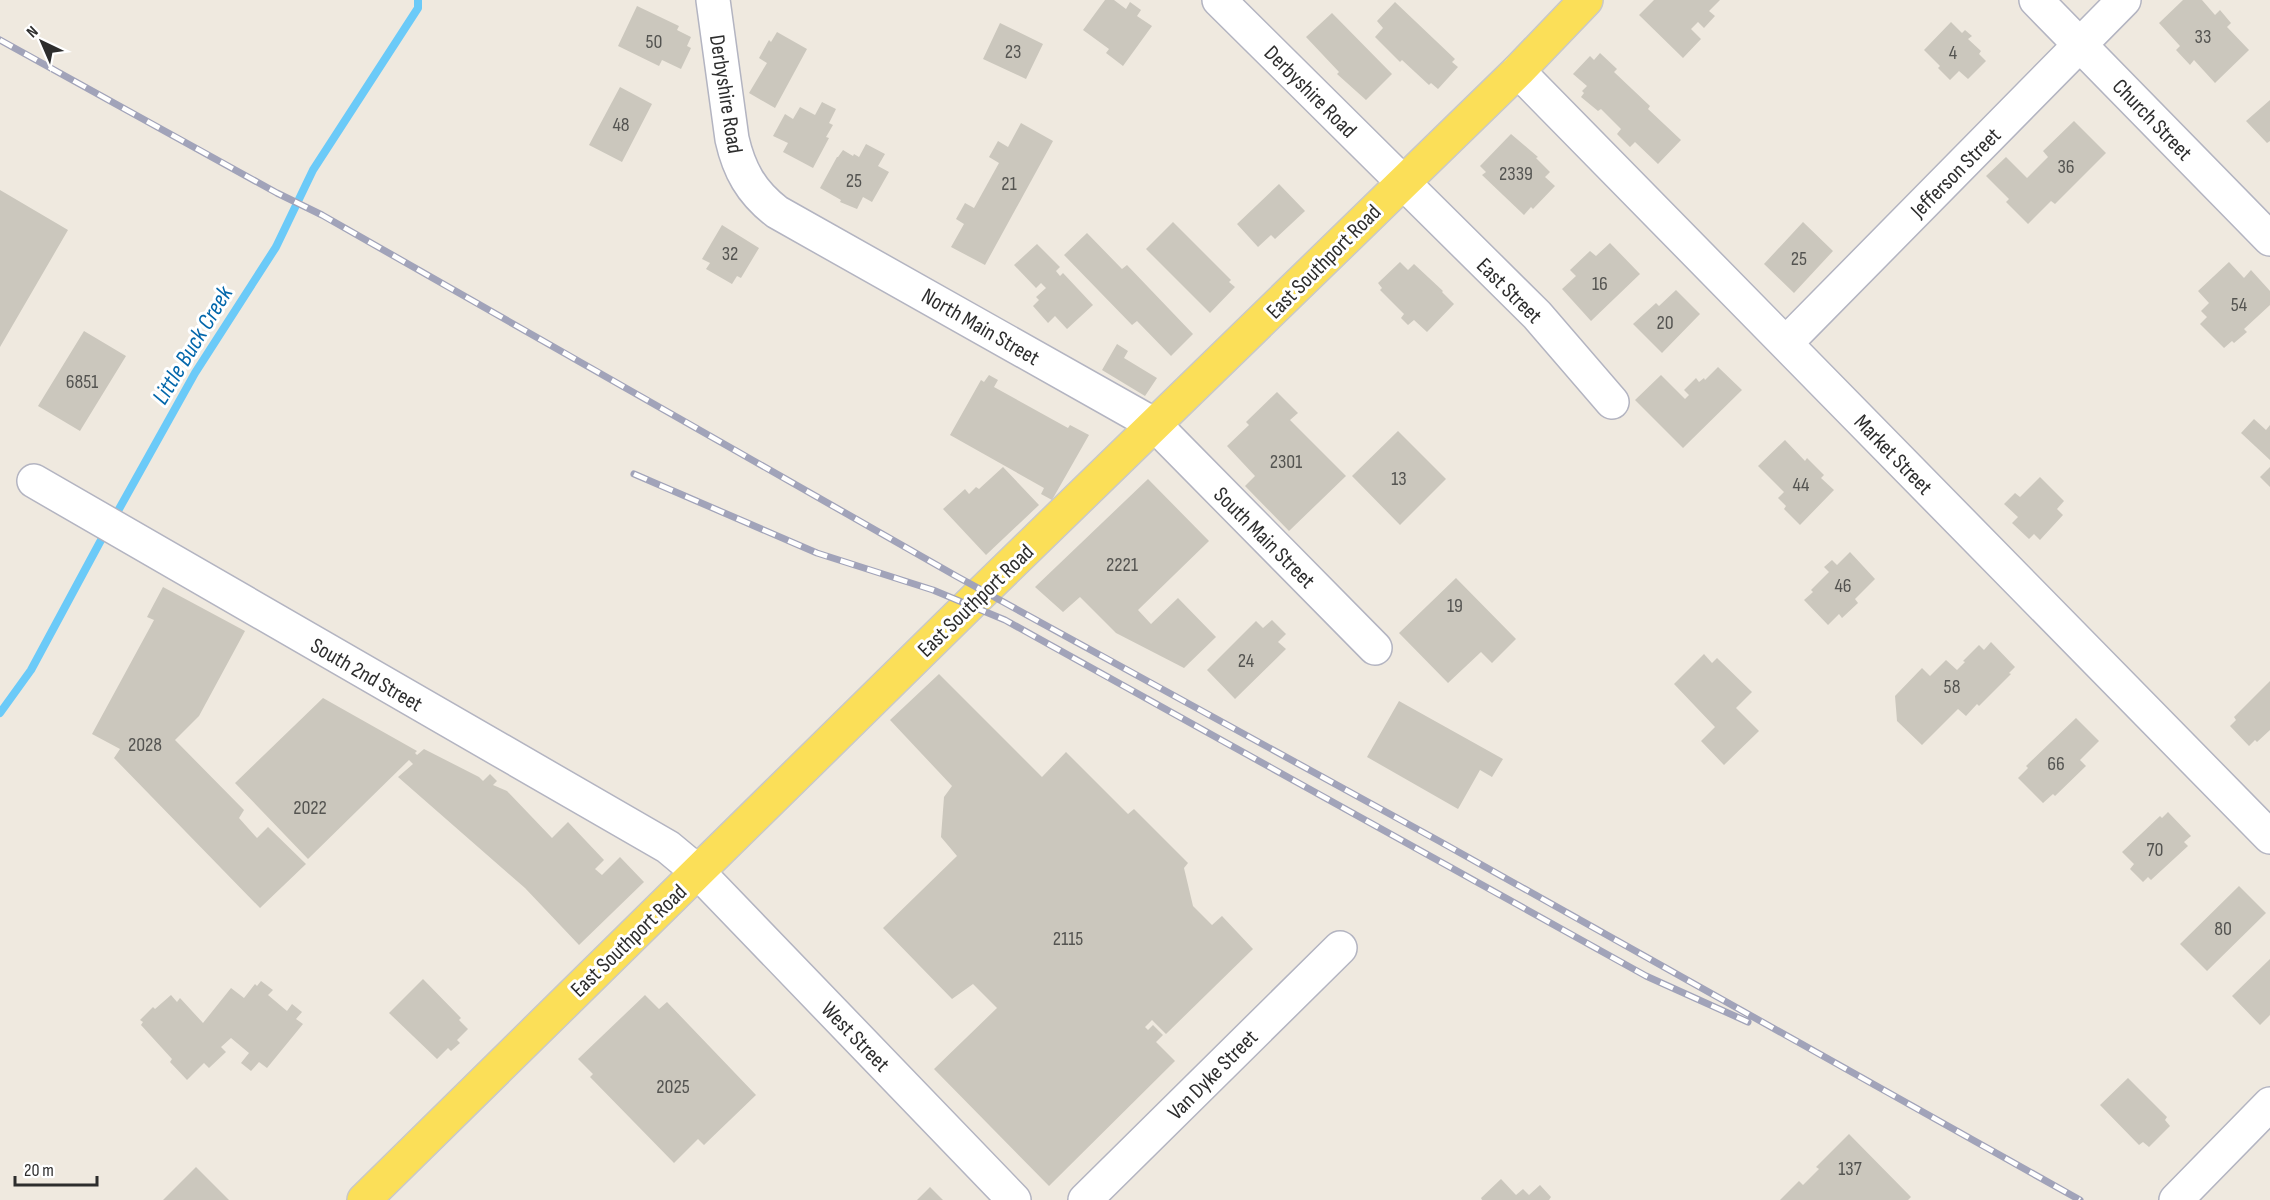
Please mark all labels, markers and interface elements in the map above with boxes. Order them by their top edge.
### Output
north arrow [12,12,72,72]
text: N [23,22,42,42]
house number: 33 [2195,25,2211,49]
house number: 50 [646,30,662,54]
street label: Derbyshire Road [703,33,748,156]
house number: 23 [1005,40,1021,64]
street label: Derbyshire Road [1258,40,1362,144]
house number: 4 [1949,41,1957,65]
street label: Church Street [2106,73,2198,167]
house number: 48 [612,113,630,137]
street label: Jefferson Street [1905,122,2007,225]
house number: 36 [2057,155,2075,179]
house number: 2339 [1499,162,1533,186]
house number: 25 [846,169,862,193]
house number: 21 [1001,172,1017,196]
street label: East Southport Road [1261,199,1387,325]
house number: 32 [722,242,738,266]
house number: 25 [1791,247,1807,271]
street label: East Street [1470,253,1548,330]
house number: 16 [1592,272,1608,296]
water label: Little Buck Creek [146,280,240,410]
street label: North Main Street [917,283,1044,372]
house number: 54 [2231,293,2247,317]
house number: 20 [1656,311,1674,335]
house number: 6851 [66,370,98,394]
street label: Market Street [1848,409,1938,501]
house number: 2301 [1270,450,1302,474]
house number: 13 [1391,467,1407,491]
house number: 44 [1793,473,1809,497]
street label: South Main Street [1208,482,1320,595]
street label: East Southport Road [912,539,1040,663]
house number: 2221 [1106,553,1138,577]
house number: 46 [1834,574,1852,598]
house number: 19 [1447,594,1463,618]
street label: South 2nd Street [305,632,427,718]
house number: 24 [1238,649,1254,673]
house number: 58 [1944,675,1960,699]
house number: 2028 [128,733,162,757]
house number: 66 [2047,752,2065,776]
house number: 2022 [293,796,327,820]
house number: 70 [2147,838,2163,862]
street label: East Southport Road [565,879,693,1003]
house number: 80 [2214,917,2232,941]
house number: 2115 [1053,927,1083,951]
street label: West Street [815,996,895,1078]
street label: Van Dyke Street [1162,1024,1264,1126]
house number: 2025 [656,1075,690,1099]
scale bar [15,1149,98,1187]
house number: 137 [1838,1157,1862,1181]
text: 20 m [24,1160,54,1181]

